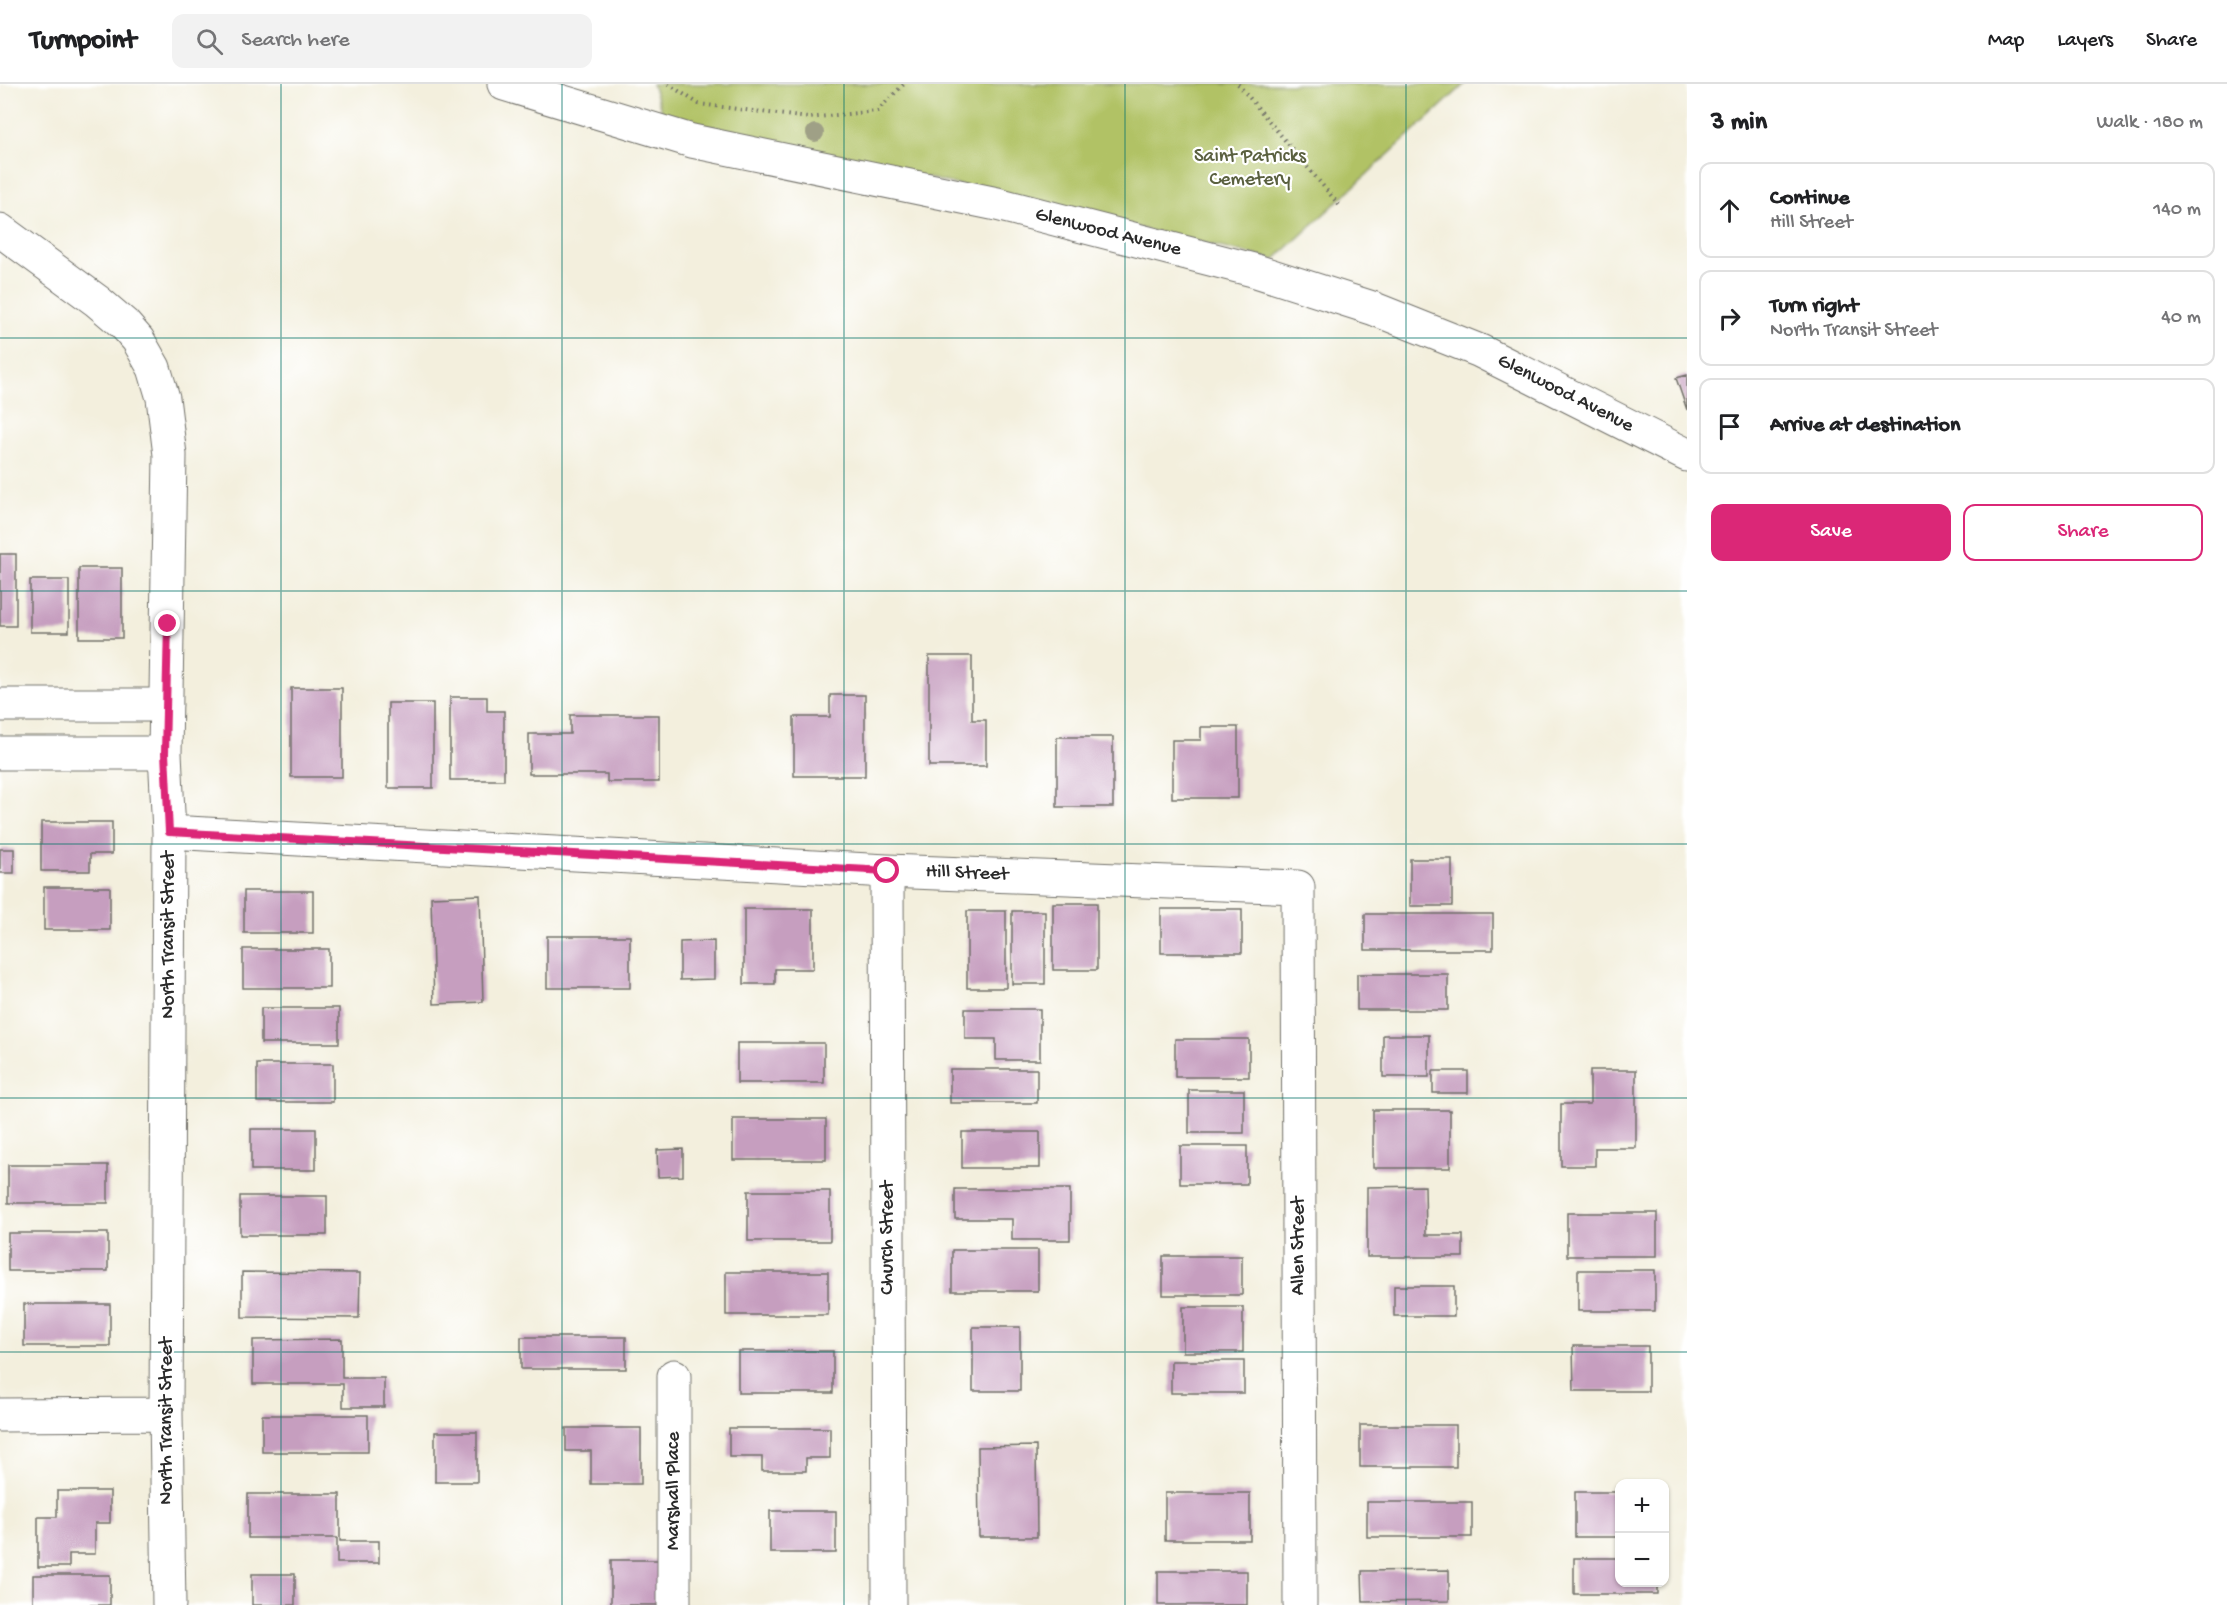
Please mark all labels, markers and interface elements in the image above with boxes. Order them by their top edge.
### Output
search box [172,14,592,68]
text: Turnpoint [30,25,136,58]
icon: search [193,25,226,58]
text: Search here [241,28,350,54]
text: Map [1988,29,2024,54]
text: Layers [2057,29,2113,54]
text: Share [2146,29,2197,54]
text: 3 min [1711,108,1767,139]
text: Walk · 180 m [2096,112,2203,135]
park label: Saint Patricks Cemetery [1194,146,1307,192]
text: Continue [1770,186,1850,212]
icon: ahead [1713,194,1746,227]
text: 140 m [2153,199,2201,222]
street label: Glenwood Avenue [1033,204,1184,262]
text: Hill Street [1770,212,1853,235]
text: Turn right [1770,294,1858,320]
icon: right [1713,302,1746,335]
text: 40 m [2161,307,2201,330]
text: North Transit Street [1770,320,1937,343]
street label: Glenwood Avenue [1493,350,1638,439]
icon: arrive [1713,410,1746,443]
text: Arrive at destination [1770,413,1960,439]
button: Save [1711,504,1951,561]
button: Share [1963,504,2203,561]
route end [154,610,180,636]
street label: North Transit Street [158,849,181,1019]
route start [873,857,899,883]
street label: Hill Street [925,861,1011,887]
street label: Church Street [877,1179,900,1295]
street label: Allen Street [1288,1195,1311,1295]
street label: North Transit Street [156,1335,179,1505]
street label: Marshall Place [663,1431,686,1550]
map controls [1615,1479,1669,1587]
button: + [1615,1479,1669,1533]
button: − [1615,1533,1669,1587]

